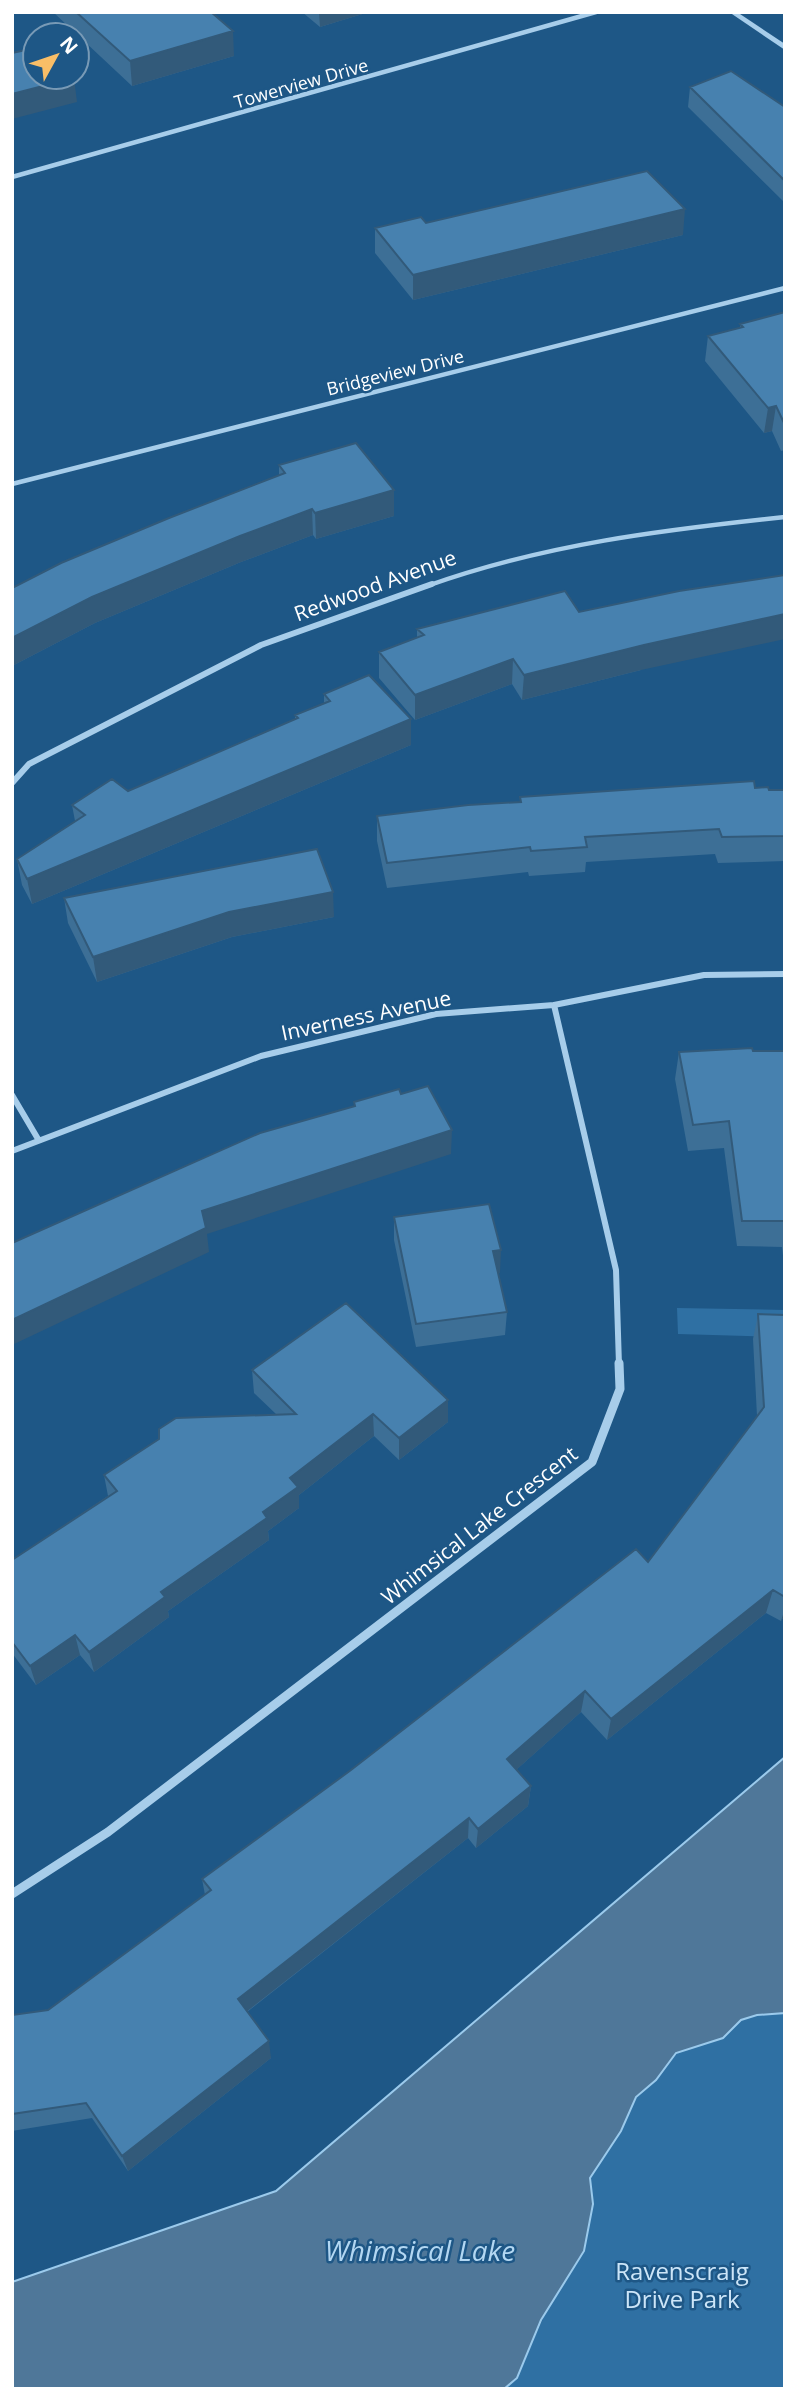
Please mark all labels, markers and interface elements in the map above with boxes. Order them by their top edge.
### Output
north arrow [21,21,91,91]
text: N [54,31,84,59]
street label: Towerview Drive [231,52,371,114]
street label: Bridgeview Drive [324,343,466,401]
street label: Redwood Avenue [290,543,460,627]
street label: Inverness Avenue [279,983,453,1047]
street label: Whimsical Lake Crescent [375,1440,583,1610]
water label: Whimsical Lake [325,2231,515,2269]
park label: Ravenscraig Drive Park [615,2254,749,2315]

